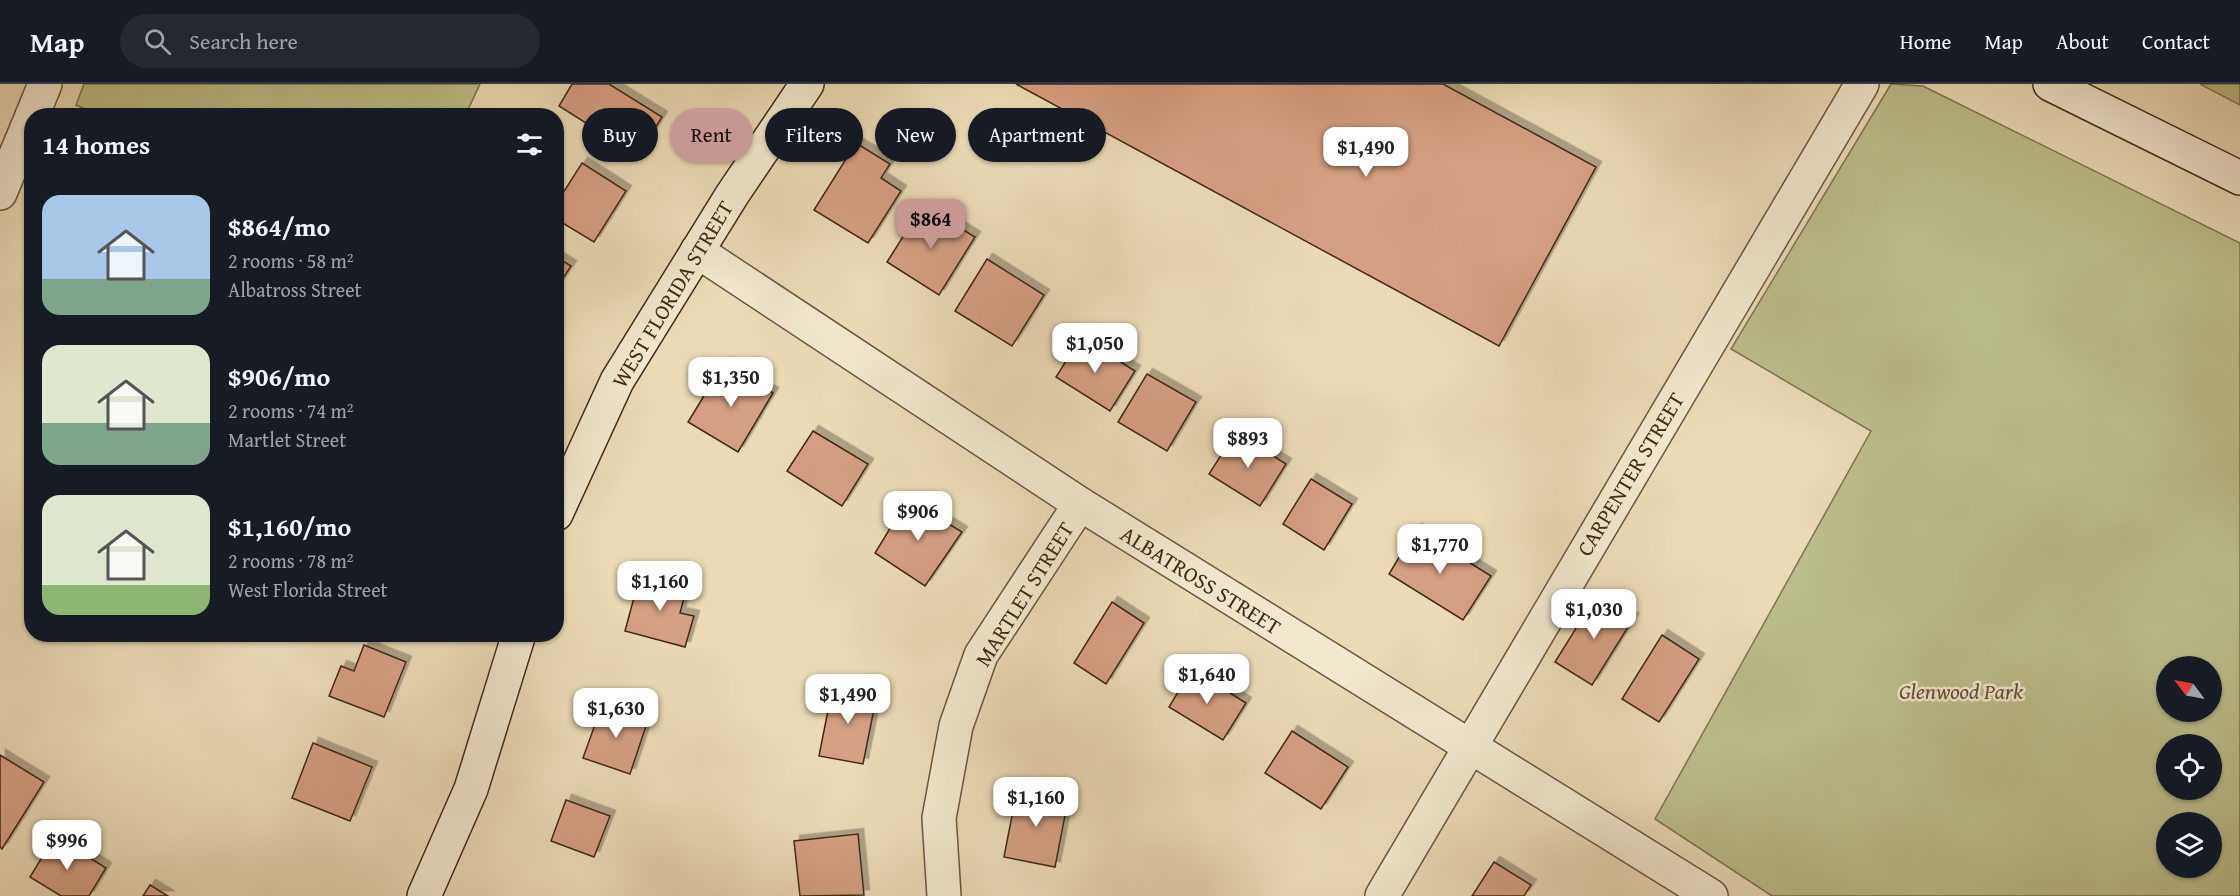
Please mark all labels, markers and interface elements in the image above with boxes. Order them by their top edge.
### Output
search box [120,14,540,68]
text: Map [30,21,84,62]
icon: search [141,25,174,58]
text: Search here [189,25,298,57]
text: Home [1900,26,1951,57]
text: Map [1984,26,2023,57]
text: About [2056,26,2109,57]
text: Contact [2142,26,2210,57]
chip: Buy [582,108,658,162]
chip: Rent [670,108,753,162]
chip: Filters [765,108,863,162]
chip: New [875,108,956,162]
chip: Apartment [968,108,1106,162]
text: 14 homes [42,125,150,164]
pin: $1,490 [1317,127,1415,178]
icon: filters [513,128,546,161]
text: $1,490 [1337,132,1395,161]
street label: WEST FLORIDA STREET [603,194,741,394]
pin: $864 [895,199,967,250]
text: $864 [910,204,952,233]
text: $864/mo [228,207,330,246]
icon: home [90,219,162,291]
text: 2 rooms · 58 m² [228,246,354,275]
text: Albatross Street [228,275,362,304]
pin: $1,050 [1046,323,1144,374]
text: $1,050 [1066,328,1124,357]
text: $906/mo [228,357,330,396]
pin: $1,350 [682,357,780,408]
text: $1,350 [702,362,760,391]
icon: home [90,369,162,441]
street label: CARPENTER STREET [1568,386,1692,562]
text: 2 rooms · 74 m² [228,396,354,425]
pin: $893 [1212,418,1284,469]
text: $893 [1227,423,1269,452]
text: Martlet Street [228,425,346,454]
pin: $906 [882,491,954,542]
text: $906 [897,496,939,525]
text: $1,160/mo [228,507,351,546]
street label: MARTLET STREET [967,515,1081,673]
street label: ALBATROSS STREET [1115,518,1287,642]
icon: home [90,519,162,591]
pin: $1,770 [1391,524,1489,575]
text: $1,770 [1411,529,1469,558]
text: 2 rooms · 78 m² [228,546,354,575]
pin: $1,160 [611,561,709,612]
text: $1,160 [631,566,689,595]
text: West Florida Street [228,575,388,604]
pin: $1,030 [1545,589,1643,640]
text: $1,030 [1565,594,1623,623]
pin: $1,640 [1158,654,1256,705]
north arrow [2156,656,2222,722]
map controls [2156,656,2222,878]
text: $1,640 [1178,659,1236,688]
pin: $1,490 [799,674,897,725]
park label: Glenwood Park [1899,675,2024,707]
text: $1,490 [819,679,877,708]
pin: $1,630 [567,688,665,739]
text: $1,630 [587,693,645,722]
button: locate [2156,734,2222,800]
pin: $1,160 [987,777,1085,828]
text: $1,160 [1007,782,1065,811]
button: layers [2156,812,2222,878]
pin: $996 [31,820,103,871]
text: $996 [46,825,88,854]

